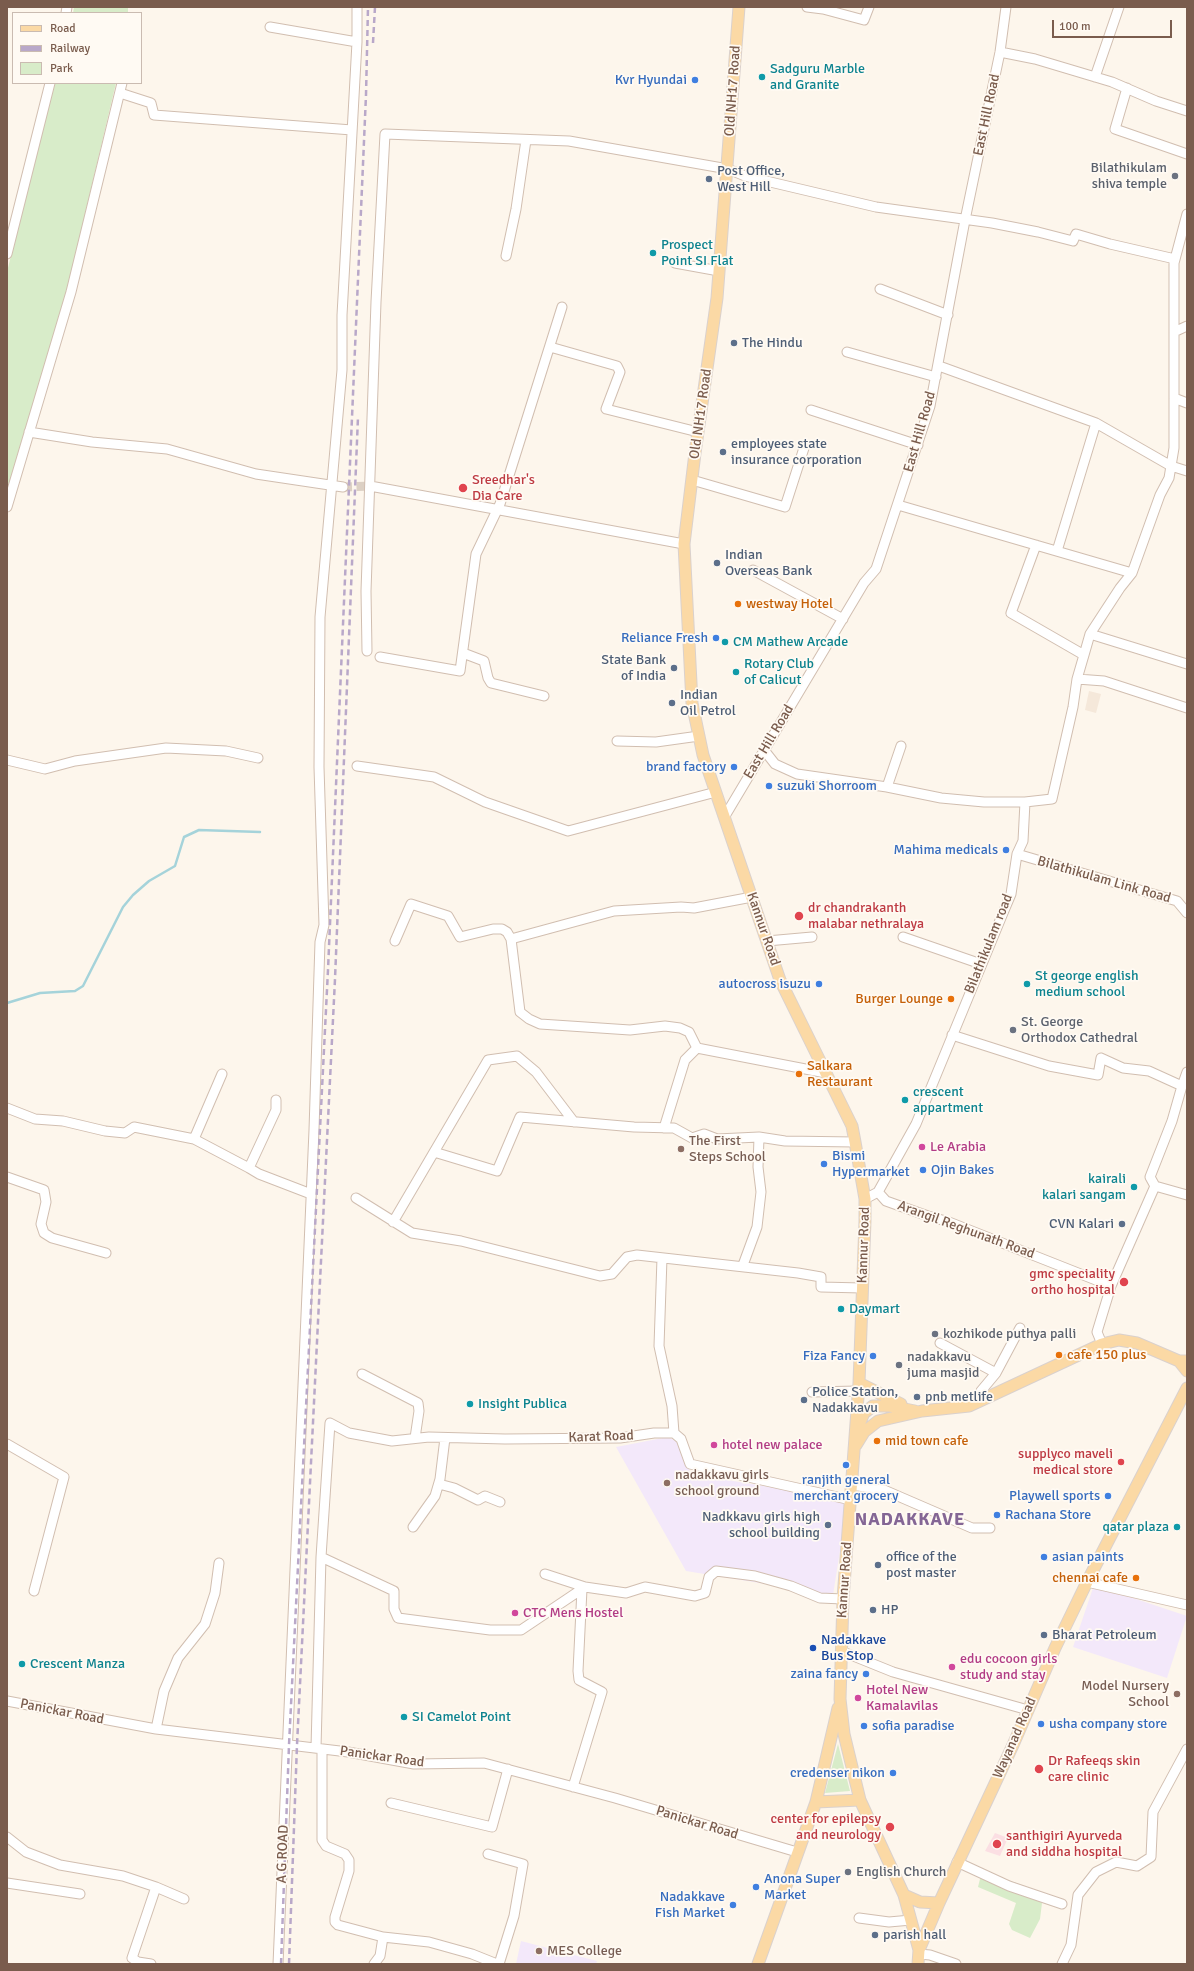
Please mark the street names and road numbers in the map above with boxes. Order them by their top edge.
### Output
street label: Old NH17 Road [721,45,745,137]
street label: East Hill Road [970,72,1004,158]
street label: Old NH17 Road [686,368,716,460]
street label: East Hill Road [900,390,940,474]
street label: East Hill Road [740,702,798,782]
street label: Bilathikulam Link Road [1035,853,1173,907]
street label: Kannur Road [743,890,783,968]
street label: Bilathikulam road [961,892,1017,996]
street label: Arangil Reghunath Road [895,1197,1037,1263]
street label: Kannur Road [854,1206,874,1284]
street label: Karat Road [568,1427,634,1447]
street label: Kannur Road [834,1541,856,1619]
street label: Wayanad Road [990,1695,1040,1781]
street label: Panickar Road [19,1696,105,1728]
street label: Panickar Road [339,1743,425,1771]
street label: Panickar Road [654,1803,740,1843]
street label: A G ROAD [274,1824,292,1884]

